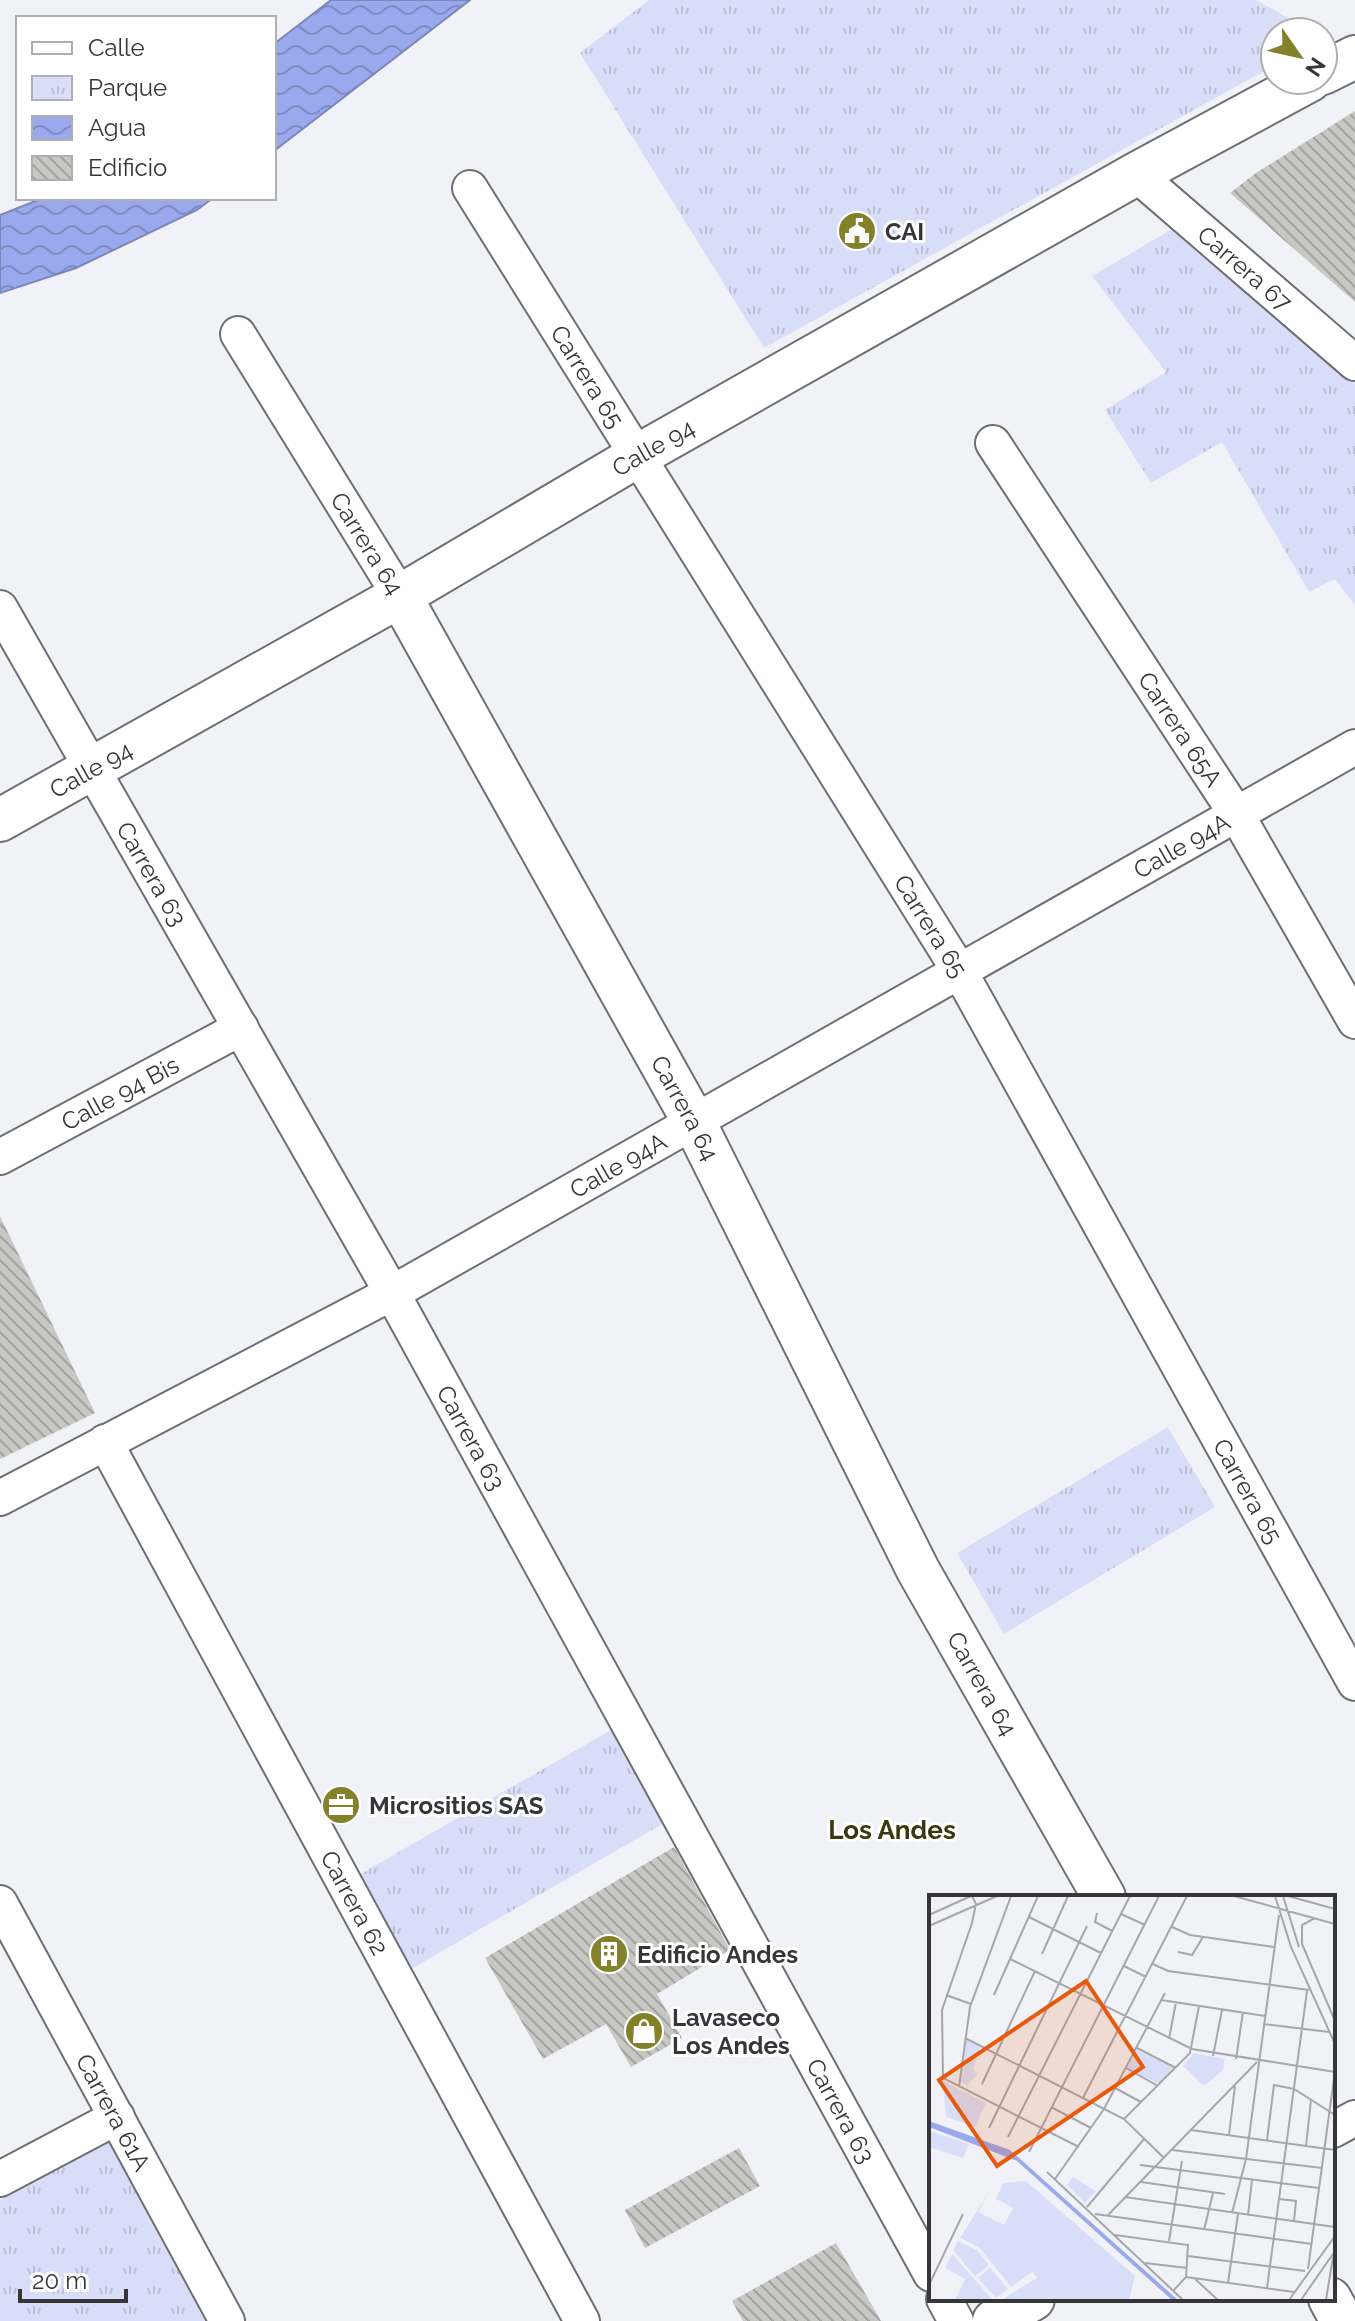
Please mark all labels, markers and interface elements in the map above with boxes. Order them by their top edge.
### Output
legend [16,16,276,200]
north arrow [1259,16,1339,96]
text: Calle [88,33,145,62]
text: N [1300,53,1331,81]
text: Parque [88,73,167,102]
text: Agua [88,113,146,142]
text: Edificio [88,153,167,182]
public building icon: CAI [836,210,878,252]
place label: CAI [885,217,924,246]
street label: Carrera 67 [1192,220,1298,317]
street label: Carrera 65 [545,320,631,433]
street label: Calle 94 [607,412,699,482]
street label: Carrera 64 [325,487,410,600]
street label: Carrera 65A [1132,666,1229,792]
street label: Calle 94 [44,735,137,804]
street label: Calle 94A [1128,807,1235,884]
street label: Carrera 63 [111,816,193,931]
street label: Carrera 65 [888,869,974,982]
street label: Calle 94 Bis [56,1050,184,1136]
street label: Carrera 64 [645,1050,725,1165]
street label: Calle 94A [564,1126,671,1204]
street label: Carrera 63 [431,1380,512,1495]
street label: Carrera 65 [1208,1433,1289,1548]
street label: Carrera 64 [941,1626,1024,1741]
office icon: Micrositios SAS [320,1784,362,1826]
place label: Micrositios SAS [369,1791,544,1820]
district label: Los Andes [828,1815,956,1845]
street label: Carrera 62 [315,1845,395,1960]
inset map [929,1895,1335,2301]
building icon: Edificio Andes [588,1933,630,1975]
place label: Edificio Andes [637,1940,798,1969]
place label: Lavaseco Los Andes [672,2003,790,2060]
shop icon: Lavaseco Los Andes [623,2010,665,2052]
street label: Carrera 61A [70,2049,157,2176]
street label: Carrera 63 [801,2053,882,2168]
scale bar [20,2253,126,2303]
text: 20 m [32,2266,87,2295]

